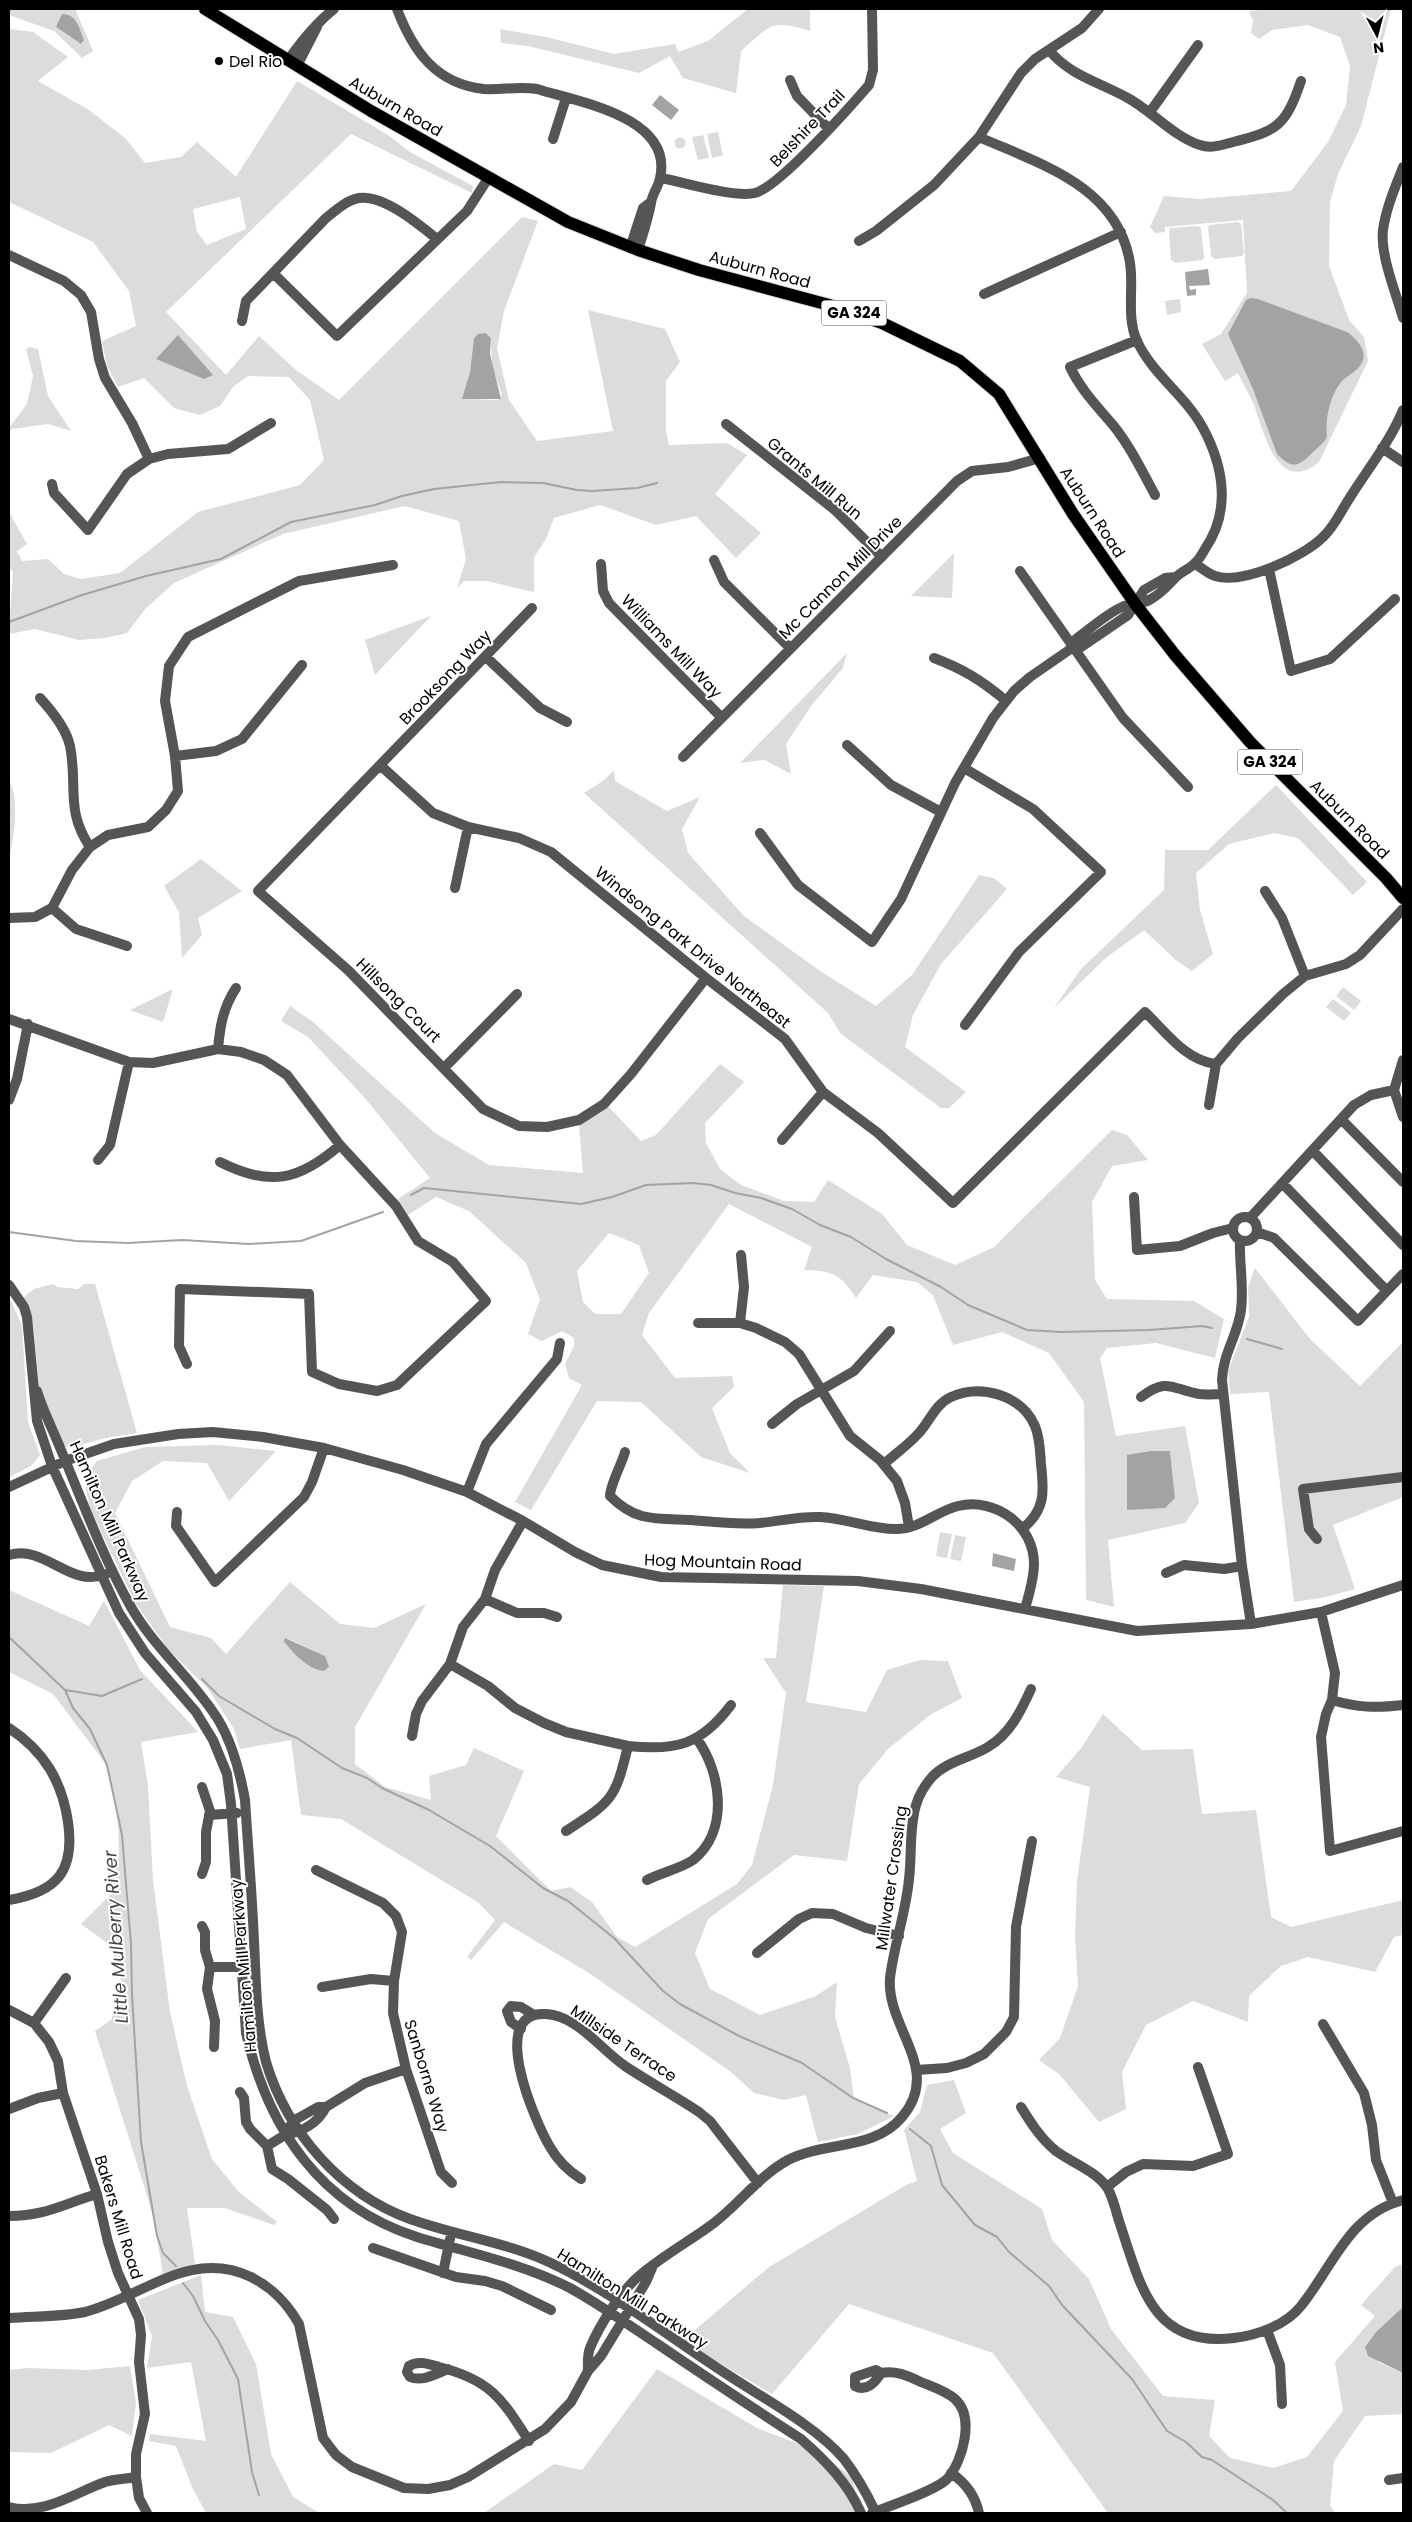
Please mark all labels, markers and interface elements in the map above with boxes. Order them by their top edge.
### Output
north arrow [1352,10,1402,60]
text: N [1372,37,1385,58]
place label: Del Rio [229,50,282,73]
marker: Del Rio [213,55,225,67]
street label: Auburn Road [345,70,447,142]
street label: Belshire Trail [764,85,850,172]
street label: Auburn Road [707,245,813,294]
road number: GA 324 [822,300,886,326]
street label: Grants Mill Run [762,432,867,525]
street label: Auburn Road [1055,462,1131,562]
street label: Mc Cannon Mill Drive [773,510,907,644]
street label: Williams Mill Way [616,589,727,703]
street label: Brooksong Way [394,625,497,730]
road number: GA 324 [1238,750,1302,774]
street label: Auburn Road [1305,774,1395,864]
street label: Windsong Park Drive Northeast [590,861,796,1034]
street label: Hillsong Court [351,953,446,1048]
street label: Hamilton Mill Parkway [64,1437,155,1605]
street label: Hog Mountain Road [644,1548,802,1577]
street label: Millwater Crossing [870,1804,913,1952]
water label: Little Mulberry River [97,1848,134,2024]
street label: Hamilton Mill Parkway [224,1878,263,2054]
street label: Millside Terrace [566,1999,682,2088]
street label: Sanborne Way [398,2017,455,2136]
street label: Bakers Mill Road [89,2152,148,2282]
street label: Hamilton Mill Parkway [553,2243,713,2354]

